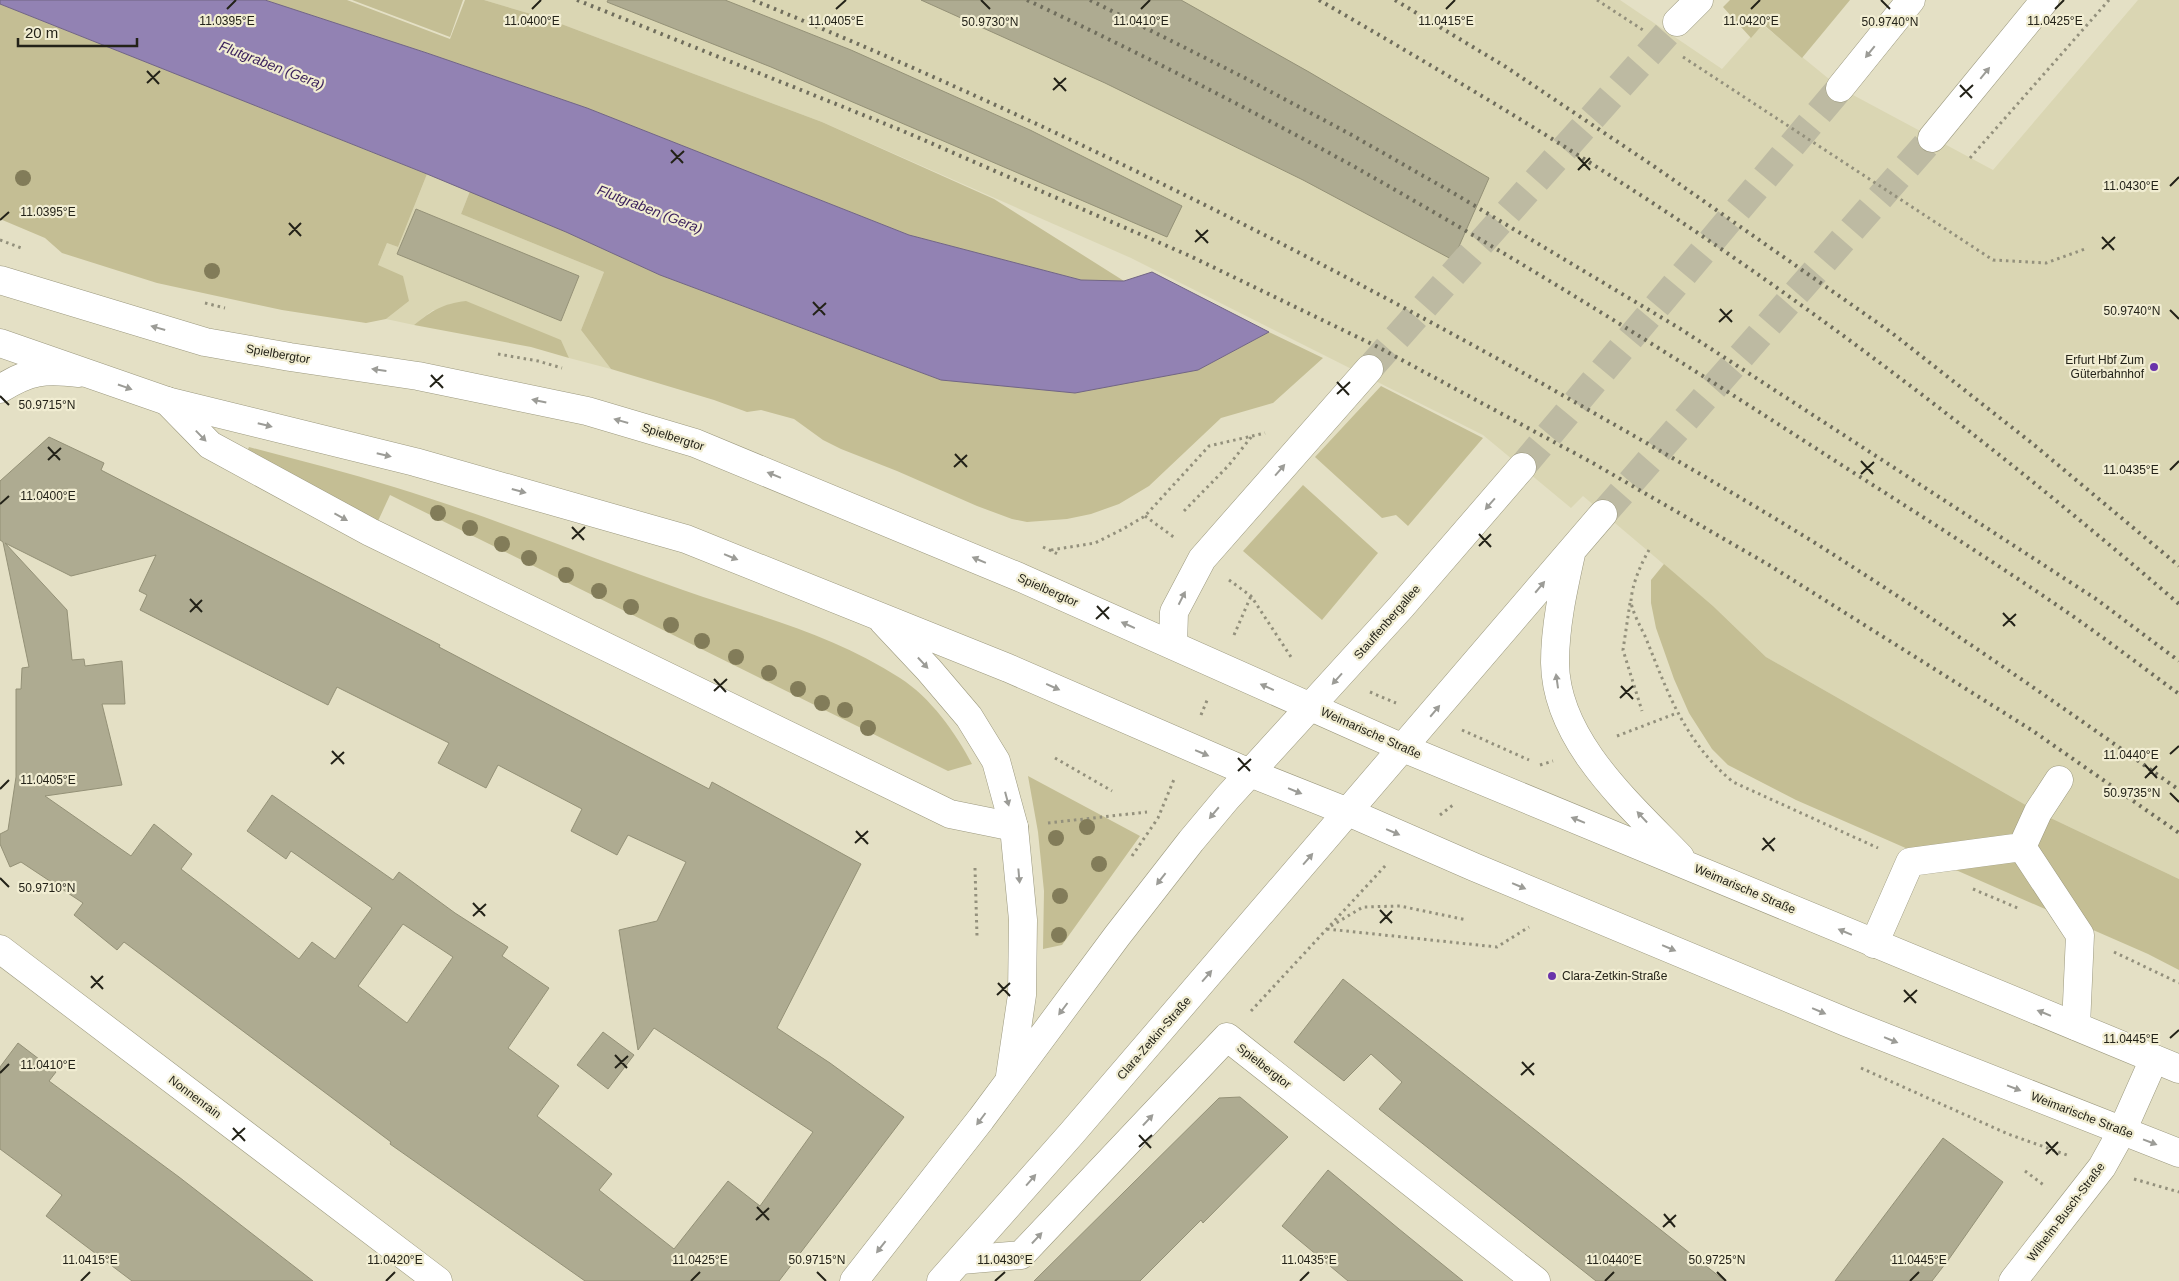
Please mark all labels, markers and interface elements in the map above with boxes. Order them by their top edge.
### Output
text: 11.0395°E [199,14,255,28]
text: 11.0400°E [504,14,560,28]
text: 11.0405°E [808,14,864,28]
text: 11.0410°E [1113,14,1169,28]
text: 11.0415°E [1418,14,1474,28]
text: 11.0420°E [1723,14,1779,28]
text: 11.0425°E [2027,14,2083,28]
scale bar [18,15,136,47]
text: 50.9730°N [962,15,1018,29]
text: 50.9740°N [1862,15,1918,29]
text: 20 m [25,24,58,41]
water label: Flutgraben (Gera) [217,38,327,92]
one-way arrow [1864,45,1875,58]
one-way arrow [1980,67,1991,80]
text: 11.0430°E [2103,179,2159,193]
water label: Flutgraben (Gera) [595,182,705,236]
text: 11.0395°E [20,205,76,219]
text: 50.9740°N [2104,304,2160,318]
one-way arrow [151,323,166,331]
street label: Spielbergtor [245,341,311,367]
place label: Erfurt Hbf Zum Güterbahnhof [2065,353,2145,381]
marker: Erfurt Hbf Zum Güterbahnhof [2148,361,2160,373]
one-way arrow [371,366,387,374]
one-way arrow [118,383,133,391]
one-way arrow [531,397,546,405]
text: 50.9715°N [19,398,75,412]
one-way arrow [613,417,629,425]
street label: Spielbergtor [640,420,706,454]
one-way arrow [258,422,273,430]
one-way arrow [195,430,207,442]
one-way arrow [376,451,391,459]
text: 11.0435°E [2103,463,2159,477]
one-way arrow [1274,465,1286,477]
one-way arrow [767,470,781,478]
one-way arrow [511,487,526,495]
text: 11.0400°E [20,489,76,503]
one-way arrow [1484,497,1496,509]
one-way arrow [335,512,348,521]
one-way arrow [724,553,739,561]
one-way arrow [972,555,986,563]
street label: Spielbergtor [1016,570,1080,610]
one-way arrow [1534,581,1545,593]
street label: Stauffenbergallee [1351,582,1423,662]
one-way arrow [1178,591,1186,606]
one-way arrow [1121,621,1135,629]
one-way arrow [917,657,929,669]
one-way arrow [1331,672,1343,684]
one-way arrow [1553,673,1561,689]
one-way arrow [1260,683,1274,691]
one-way arrow [1046,684,1060,692]
street label: Weimarische Straße [1319,705,1424,762]
one-way arrow [1429,705,1440,717]
text: 11.0440°E [2103,748,2159,762]
one-way arrow [1195,749,1209,757]
text: 11.0405°E [20,773,76,787]
text: 50.9735°N [2104,786,2160,800]
one-way arrow [1288,788,1302,796]
one-way arrow [1003,792,1011,807]
one-way arrow [1208,807,1220,819]
one-way arrow [1636,811,1648,823]
one-way arrow [1571,815,1585,823]
one-way arrow [1386,828,1400,836]
one-way arrow [1302,853,1313,866]
street label: Weimarische Straße [1692,861,1798,917]
one-way arrow [1015,868,1023,884]
one-way arrow [1156,872,1166,886]
text: 50.9710°N [19,881,75,895]
one-way arrow [1512,882,1526,890]
one-way arrow [1838,927,1852,935]
one-way arrow [1662,945,1676,953]
place label: Clara-Zetkin-Straße [1562,969,1668,983]
marker: Clara-Zetkin-Straße [1546,970,1558,982]
one-way arrow [1201,971,1213,983]
street label: Clara-Zetkin-Straße [1114,993,1194,1082]
one-way arrow [1058,1002,1068,1016]
one-way arrow [1812,1007,1826,1015]
one-way arrow [2037,1009,2051,1017]
text: 11.0445°E [2103,1032,2159,1046]
one-way arrow [1884,1036,1899,1044]
street label: Spielbergtor [1234,1041,1294,1091]
text: 11.0410°E [20,1058,76,1072]
street label: Nonnenrain [166,1073,224,1121]
one-way arrow [2007,1085,2021,1093]
street label: Weimarische Straße [2029,1089,2135,1141]
one-way arrow [975,1112,986,1125]
one-way arrow [1142,1115,1154,1127]
one-way arrow [2143,1139,2158,1146]
street label: Wilhelm-Busch-Straße [2024,1160,2108,1264]
one-way arrow [1025,1174,1036,1186]
one-way arrow [1031,1233,1043,1245]
one-way arrow [875,1240,886,1253]
text: 11.0415°E [62,1253,118,1267]
text: 11.0420°E [367,1253,423,1267]
text: 11.0425°E [672,1253,728,1267]
text: 50.9715°N [789,1253,845,1267]
text: 11.0430°E [977,1253,1033,1267]
text: 11.0435°E [1281,1253,1337,1267]
text: 11.0440°E [1586,1253,1642,1267]
text: 50.9725°N [1689,1253,1745,1267]
text: 11.0445°E [1891,1253,1947,1267]

